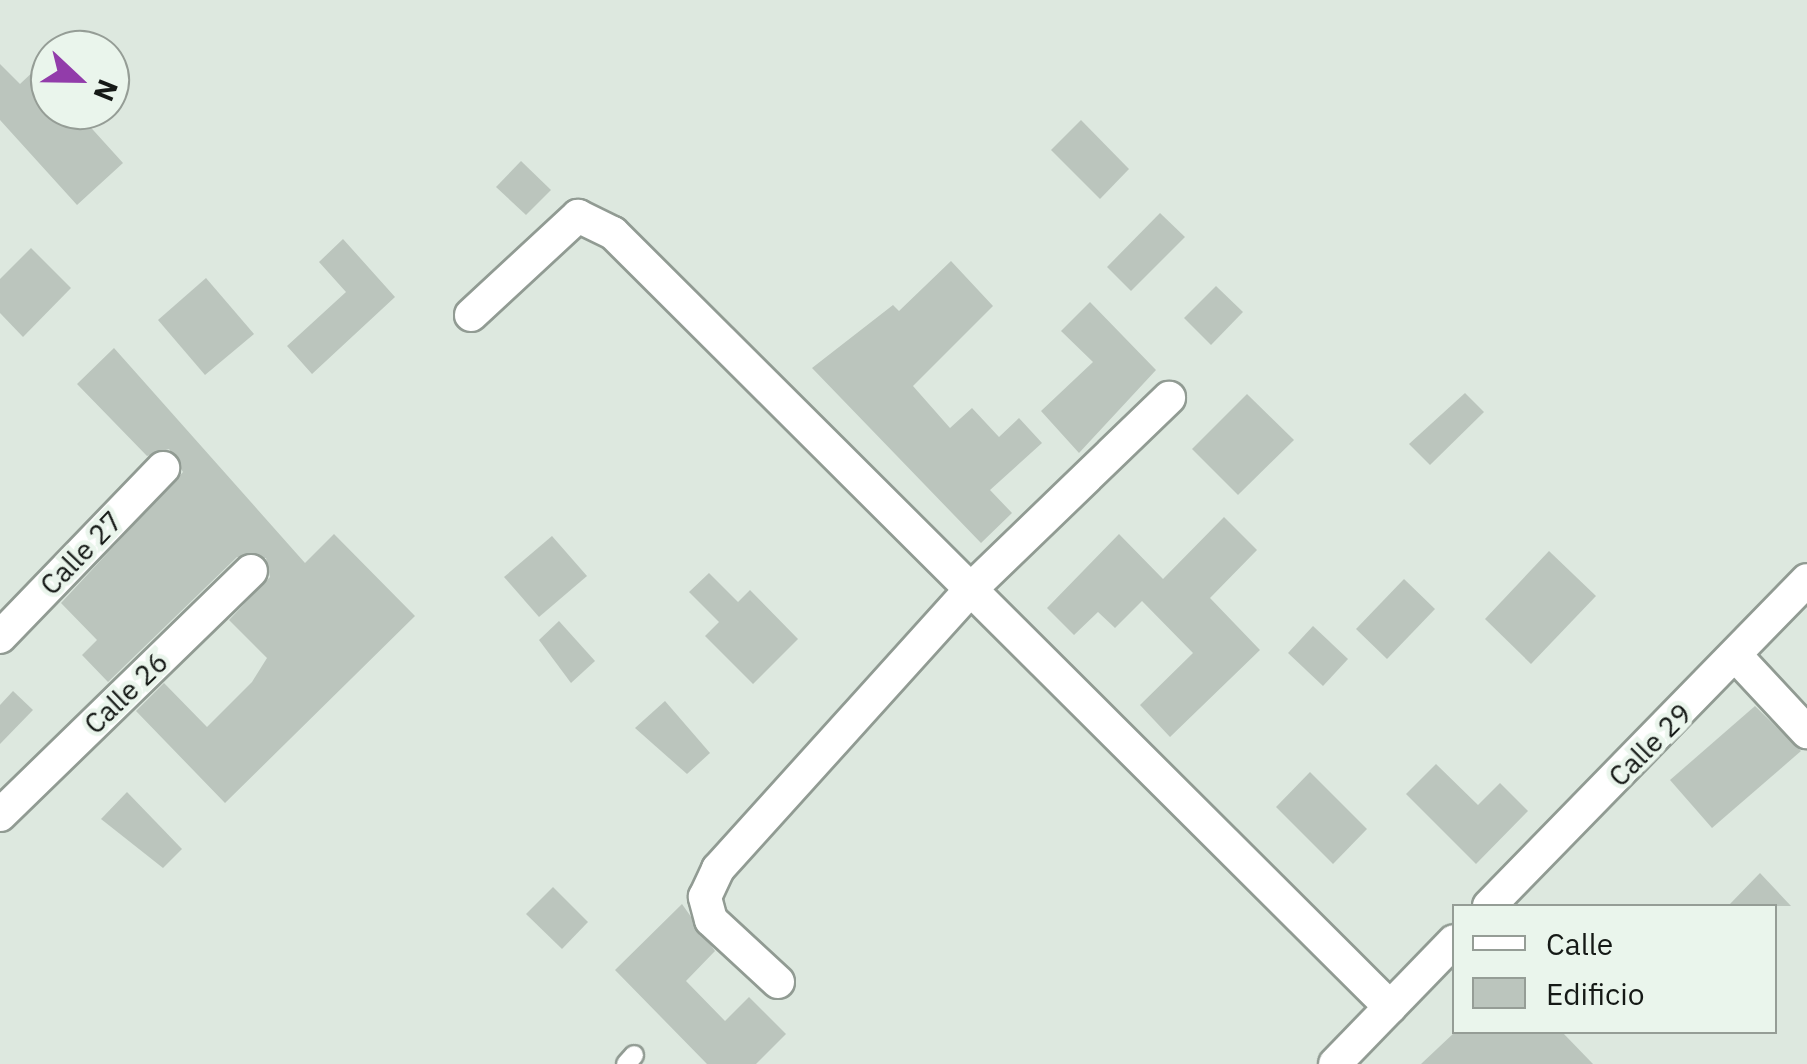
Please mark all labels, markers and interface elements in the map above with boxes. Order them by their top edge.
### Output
north arrow [30,30,130,130]
text: N [85,74,127,107]
street label: Calle 27 [33,504,129,602]
street label: Calle 26 [77,645,175,741]
street label: Calle 29 [1602,697,1698,793]
legend [1452,904,1777,1034]
text: Calle [1546,924,1613,963]
text: Edificio [1546,974,1645,1013]

